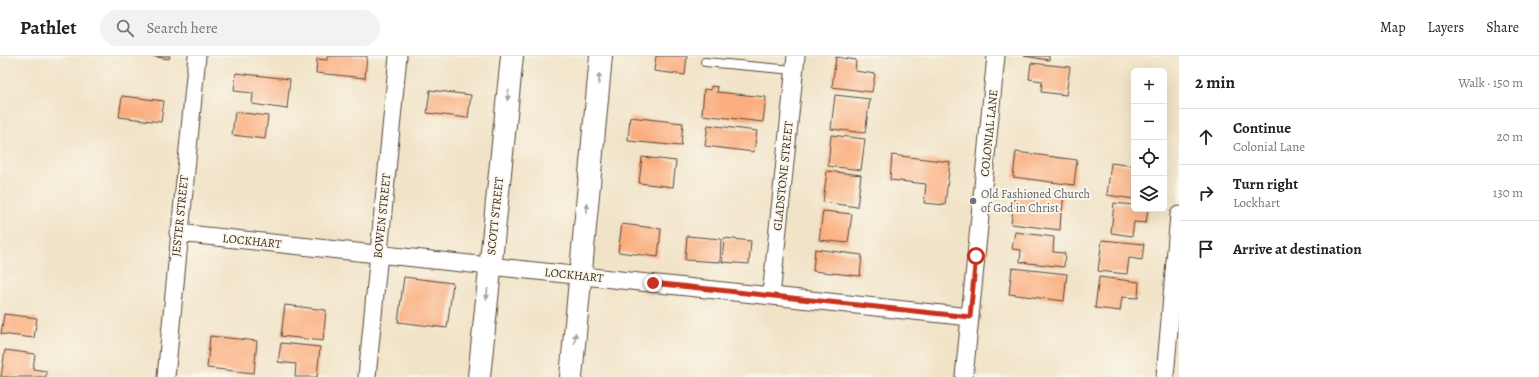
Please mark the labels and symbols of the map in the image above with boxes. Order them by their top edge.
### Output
one-way arrow [596,73,602,85]
one-way arrow [505,89,511,101]
street label: COLONIAL LANE [976,89,1002,177]
street label: GLADSTONE STREET [769,120,797,232]
street label: BOWEN STREET [370,172,394,259]
street label: JESTER STREET [168,174,192,257]
street label: SCOTT STREET [483,176,507,256]
place label: Old Fashioned Church of God in Christ [981,186,1091,216]
marker: Old Fashioned Church of God in Christ [968,196,978,206]
one-way arrow [584,203,590,215]
street label: LOCKHART [222,230,283,252]
route start [967,247,985,265]
street label: LOCKHART [544,264,605,286]
route end [644,274,662,292]
one-way arrow [483,288,490,300]
one-way arrow [571,332,578,344]

